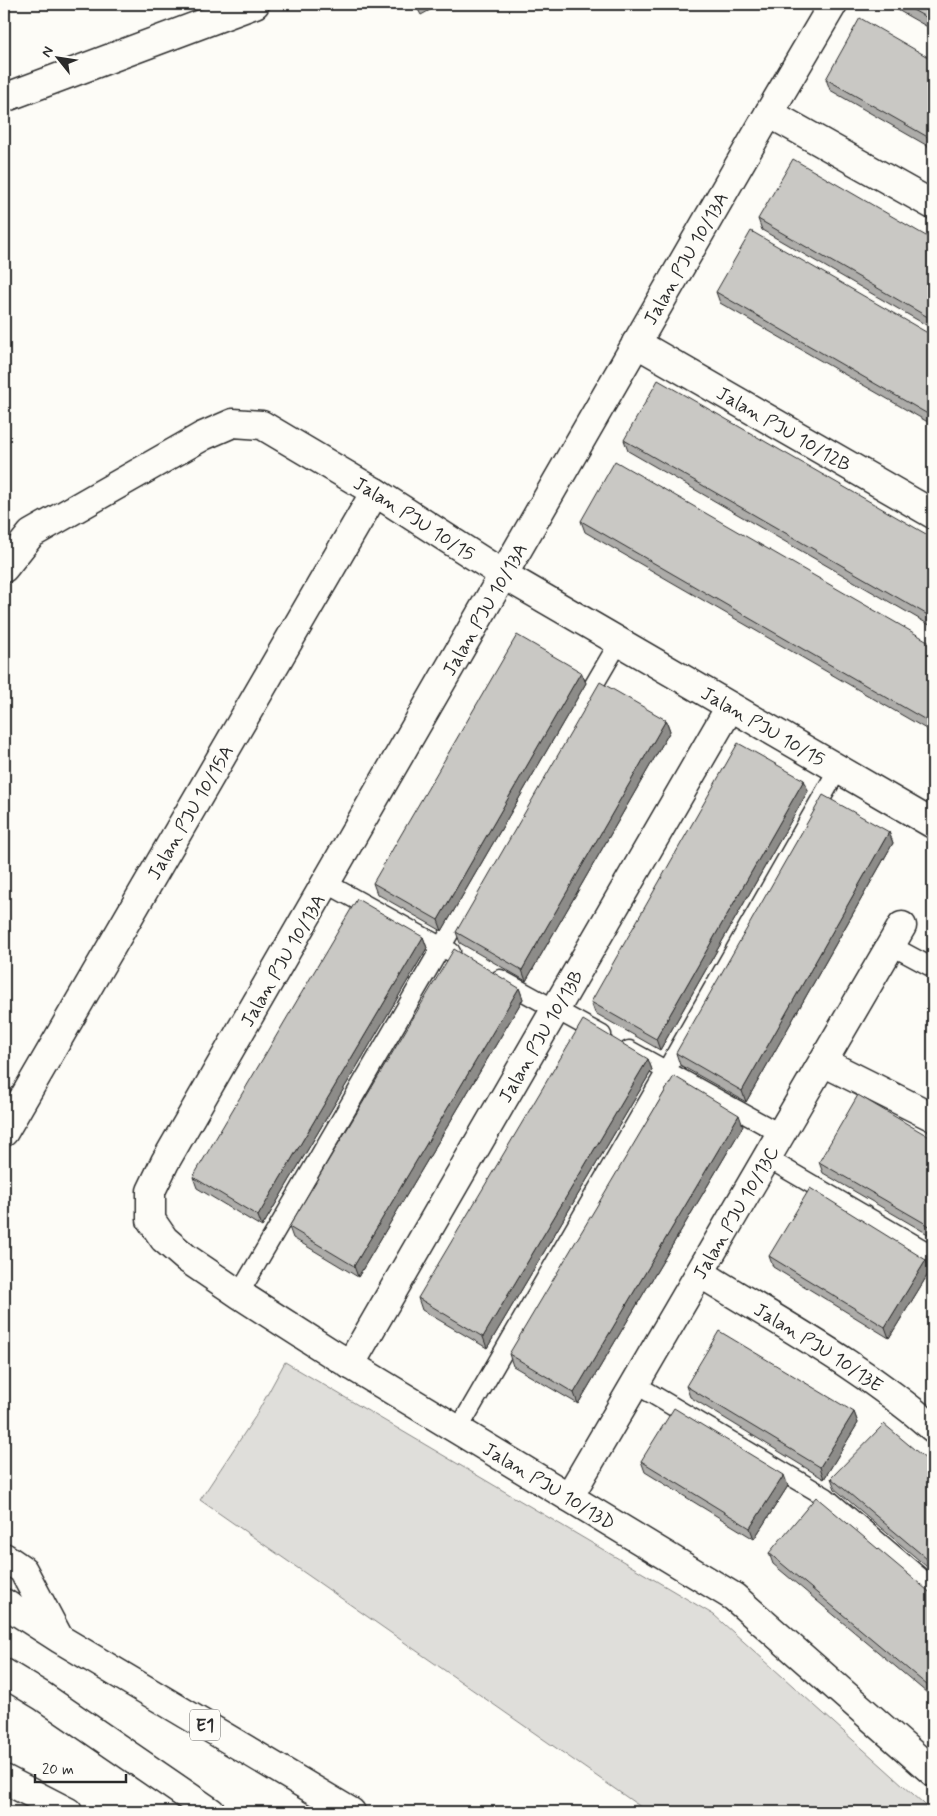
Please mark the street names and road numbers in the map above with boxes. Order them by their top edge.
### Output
street label: Jalan PJU 10/13A [638,188,735,330]
street label: Jalan PJU 10/12B [712,381,855,478]
street label: Jalan PJU 10/15 [349,471,479,567]
street label: Jalan PJU 10/13A [437,539,534,681]
street label: Jalan PJU 10/15 [696,681,829,773]
street label: Jalan PJU 10/15A [142,741,240,885]
street label: Jalan PJU 10/13A [235,890,332,1032]
street label: Jalan PJU 10/13B [493,966,589,1108]
street label: Jalan PJU 10/13C [688,1141,786,1284]
street label: Jalan PJU 10/13E [749,1298,888,1398]
street label: Jalan PJU 10/13D [478,1437,620,1536]
road number: E1 [190,1710,220,1740]

